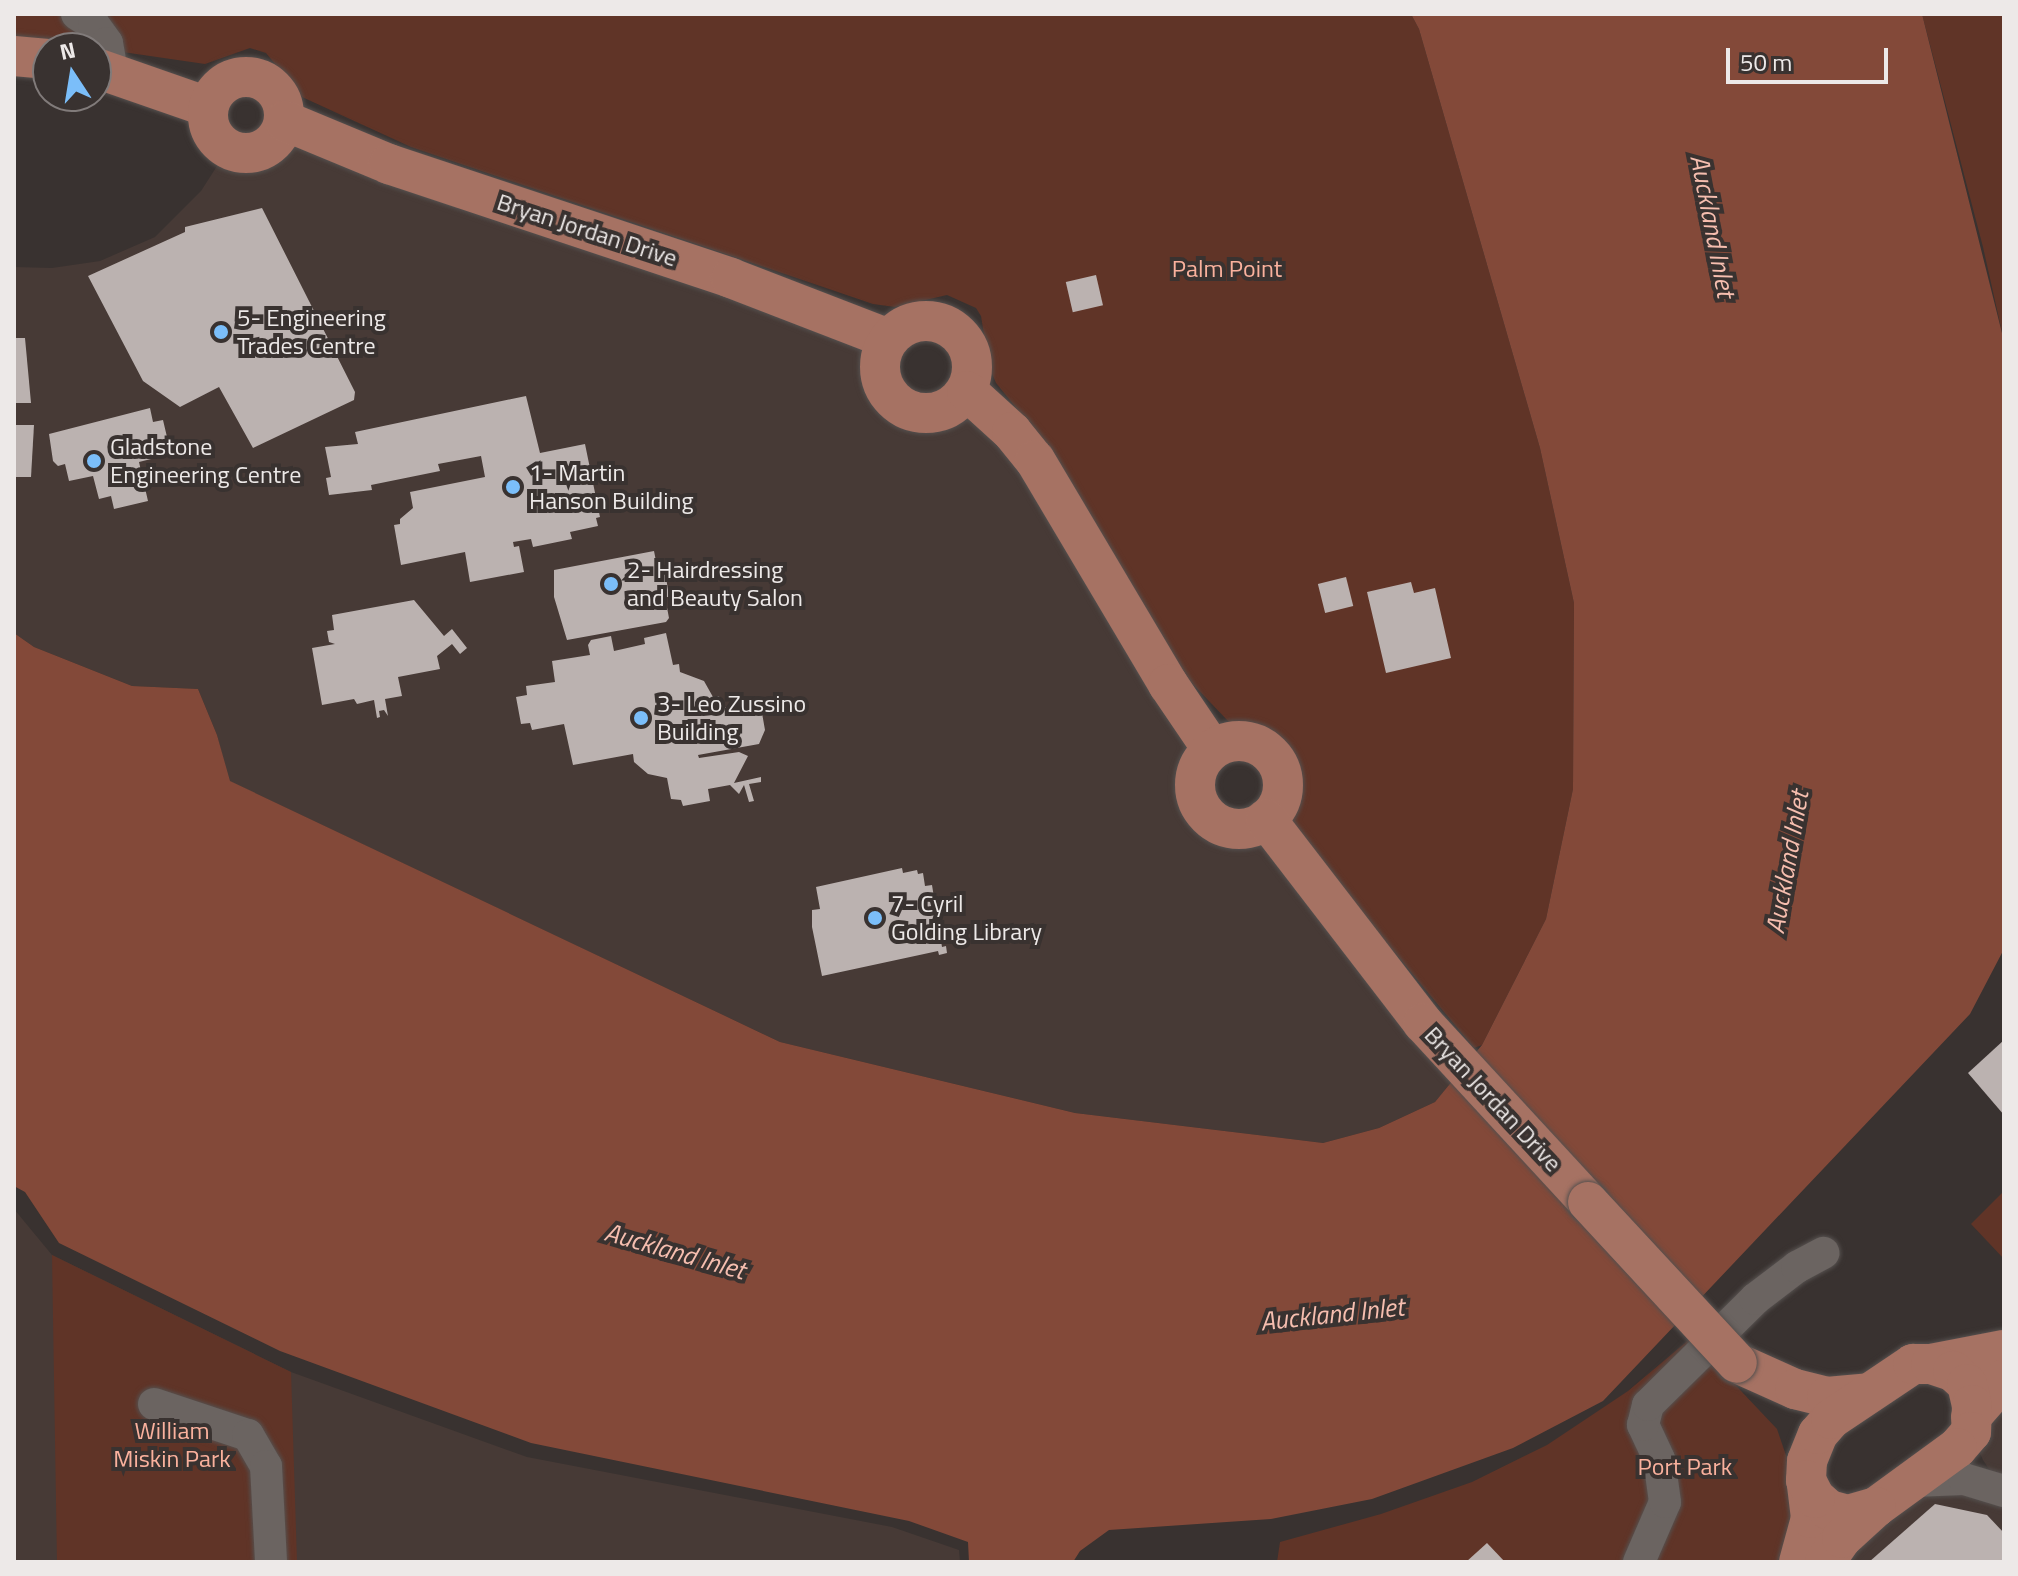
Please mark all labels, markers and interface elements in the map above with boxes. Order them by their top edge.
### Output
north arrow [32,32,112,112]
text: N [56,32,78,69]
scale bar [1730,32,1892,82]
text: 50 m [1740,44,1792,80]
water label: Auckland Inlet [1684,152,1742,300]
street label: Bryan Jordan Drive [493,187,681,273]
park label: Palm Point [1172,255,1282,283]
place label: 5- Engineering Trades Centre [237,304,386,360]
marker: 5- Engineering Trades Centre [212,323,230,341]
place label: Gladstone Engineering Centre [110,433,301,489]
marker: Gladstone Engineering Centre [85,452,103,470]
place label: 1- Martin Hanson Building [529,459,694,515]
marker: 1- Martin Hanson Building [504,478,522,496]
place label: 2- Hairdressing and Beauty Salon [627,556,803,612]
marker: 2- Hairdressing and Beauty Salon [602,575,620,593]
place label: 3- Leo Zussino Building [657,690,806,746]
marker: 3- Leo Zussino Building [632,709,650,727]
water label: Auckland Inlet [1759,788,1815,936]
place label: 7- Cyril Golding Library [891,890,1042,946]
marker: 7- Cyril Golding Library [866,909,884,927]
street label: Bryan Jordan Drive [1419,1021,1567,1177]
water label: Auckland Inlet [601,1216,749,1286]
water label: Auckland Inlet [1259,1291,1405,1337]
park label: William Miskin Park [113,1417,231,1473]
park label: Port Park [1638,1453,1732,1481]

